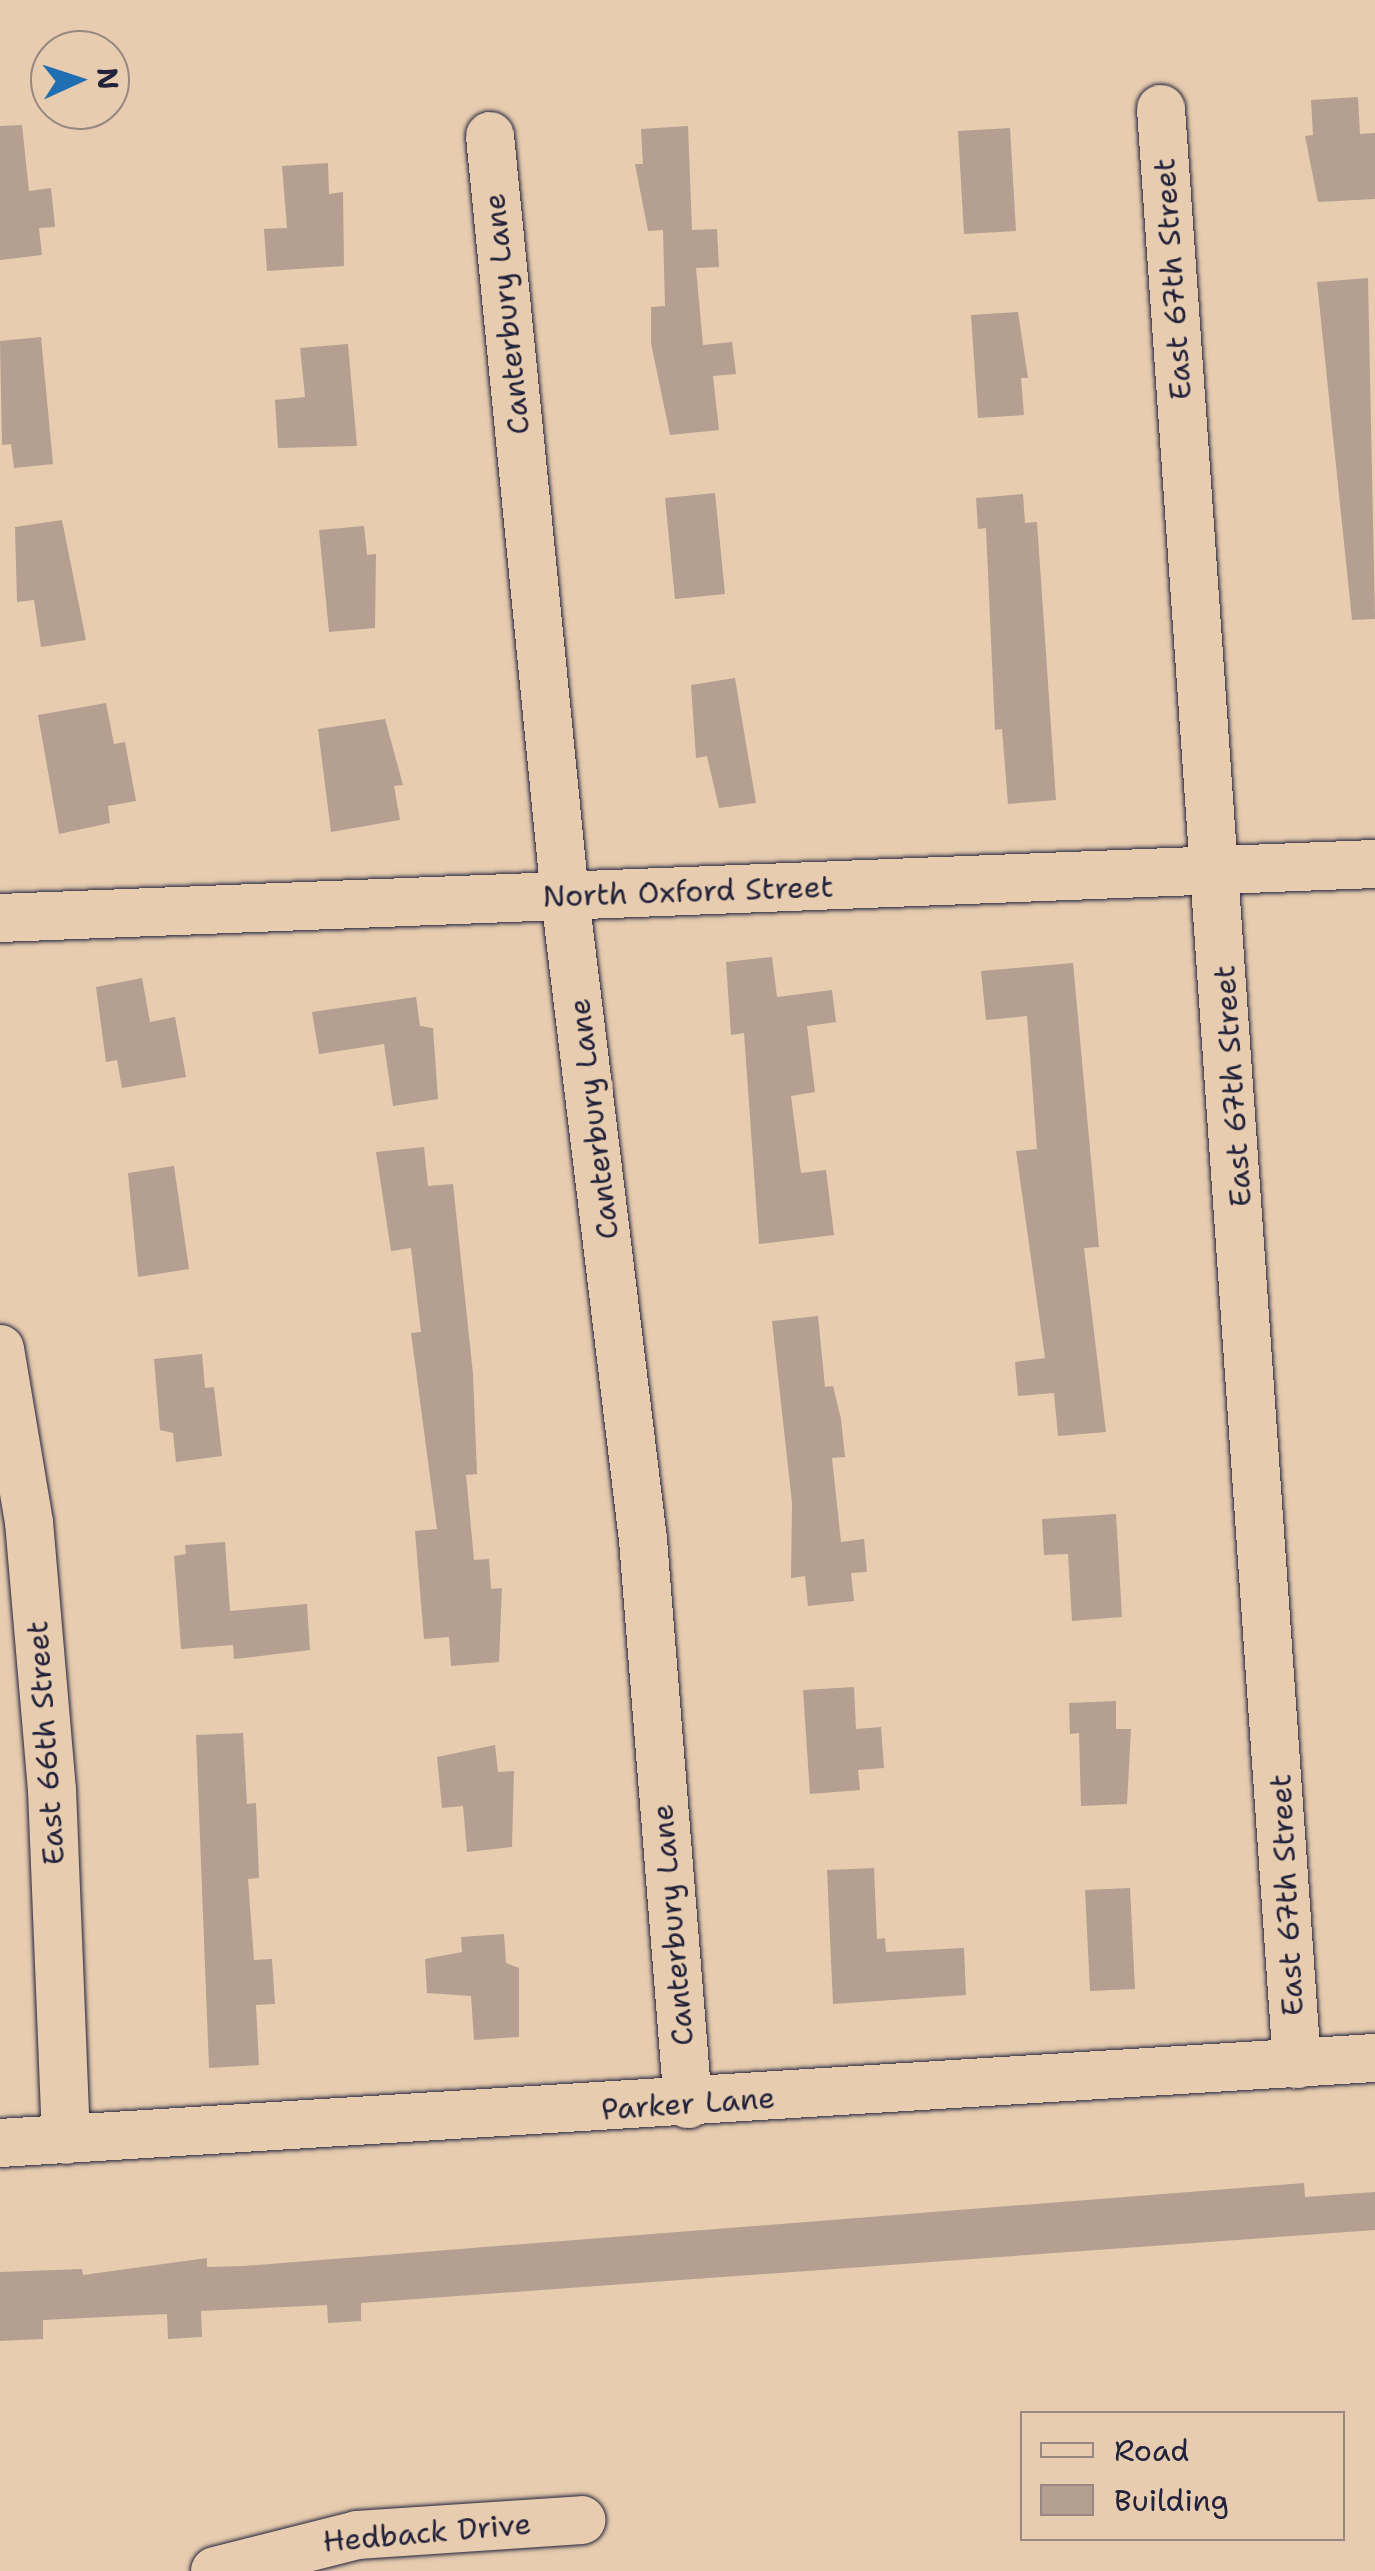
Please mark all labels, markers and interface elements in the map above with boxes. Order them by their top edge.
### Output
north arrow [30,30,130,130]
text: N [88,66,128,91]
street label: East 67th Street [1147,157,1199,401]
street label: Canterbury Lane [476,192,538,436]
street label: North Oxford Street [542,869,834,915]
street label: East 67th Street [1207,964,1259,1208]
street label: Canterbury Lane [561,997,627,1241]
street label: East 66th Street [20,1620,72,1866]
street label: East 67th Street [1263,1773,1311,2017]
street label: Canterbury Lane [645,1803,701,2047]
street label: Parker Lane [600,2080,776,2128]
legend [1020,2411,1345,2541]
text: Road [1114,2430,1189,2471]
text: Building [1114,2480,1229,2521]
street label: Hedback Drive [321,2506,533,2560]

